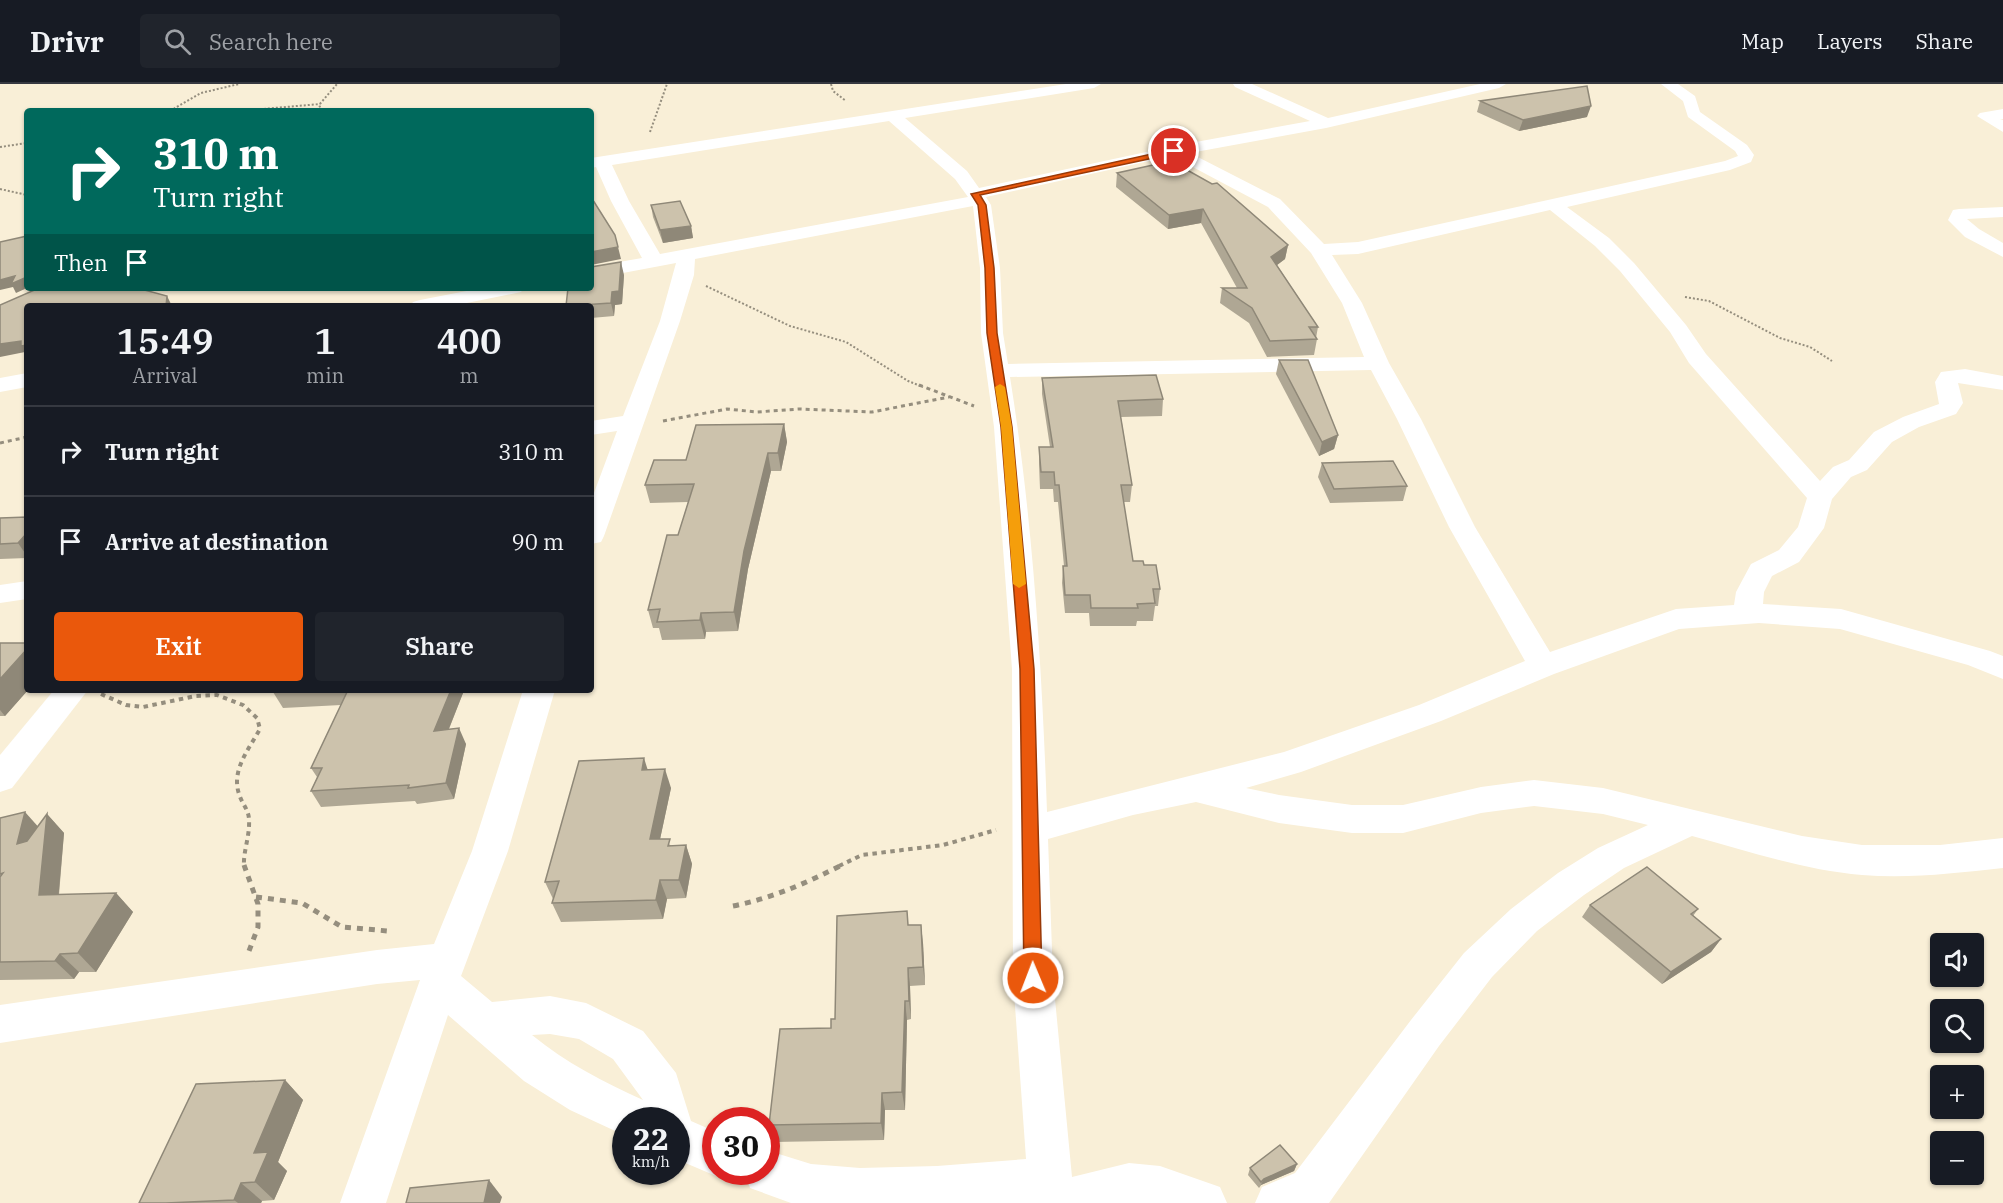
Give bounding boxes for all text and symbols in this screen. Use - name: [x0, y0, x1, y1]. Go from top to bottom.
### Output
- search box: [140, 14, 560, 68]
- text: Drivr: [30, 23, 104, 60]
- icon: search: [161, 25, 194, 58]
- text: Search here: [209, 27, 333, 56]
- text: Map: [1741, 27, 1784, 55]
- text: Layers: [1817, 27, 1883, 55]
- text: Share: [1916, 27, 1973, 55]
- pin: [1148, 125, 1199, 176]
- text: 310 m: [153, 126, 279, 181]
- icon: right: [54, 132, 132, 210]
- icon: arrive: [1157, 134, 1190, 167]
- text: Turn right: [153, 179, 284, 214]
- icon: arrive: [120, 246, 153, 279]
- text: Then: [54, 248, 108, 277]
- text: 15:49: [116, 317, 214, 364]
- text: 1: [314, 317, 336, 364]
- text: 400: [437, 317, 502, 364]
- text: Arrival: [132, 362, 198, 389]
- text: min: [306, 362, 344, 389]
- text: m: [460, 362, 479, 389]
- icon: right: [54, 435, 87, 468]
- text: Turn right: [105, 437, 219, 466]
- text: 310 m: [498, 437, 564, 466]
- icon: arrive: [54, 525, 87, 558]
- text: Arrive at destination: [105, 527, 328, 556]
- text: 90 m: [512, 527, 564, 556]
- button: Exit: [54, 612, 303, 681]
- button: Share: [315, 612, 564, 681]
- map controls: [1930, 933, 1984, 1185]
- button: sound: [1930, 933, 1984, 987]
- position arrow: [1001, 946, 1065, 1010]
- button: search: [1930, 999, 1984, 1053]
- button: +: [1930, 1065, 1984, 1119]
- speed limit sign: 30: [702, 1107, 780, 1185]
- text: 22: [633, 1119, 669, 1158]
- button: −: [1930, 1131, 1984, 1185]
- text: km/h: [632, 1152, 670, 1171]

